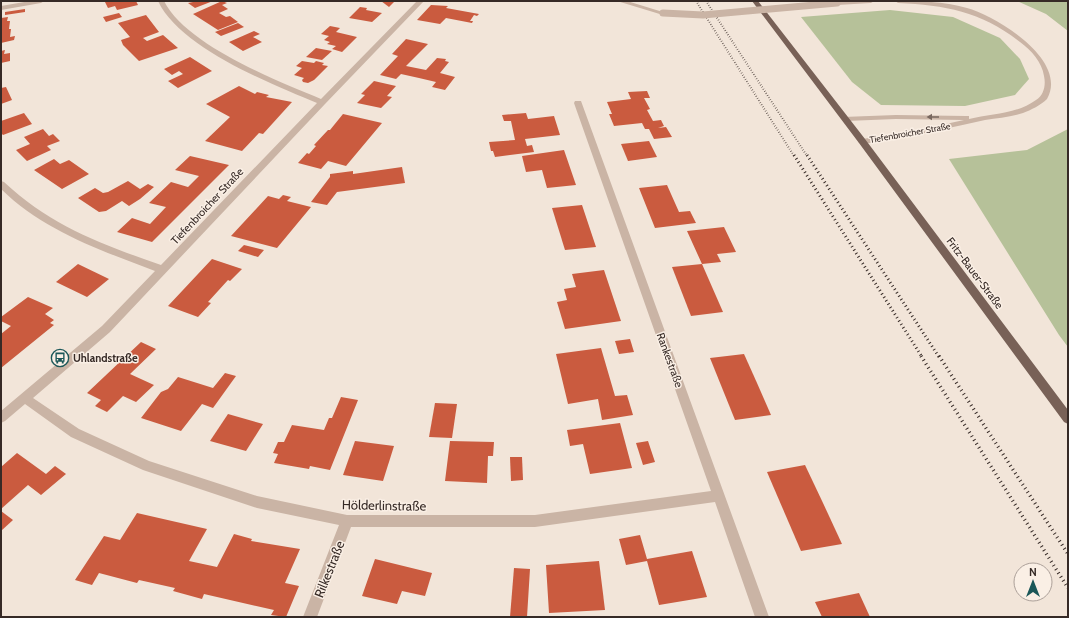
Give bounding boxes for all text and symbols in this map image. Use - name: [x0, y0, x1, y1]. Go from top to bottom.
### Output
- one-way arrow: [927, 114, 939, 121]
- street label: Tiefenbroicher Straße: [869, 120, 952, 145]
- street label: Tiefenbroicher Straße: [168, 164, 246, 247]
- street label: Fritz-Bauer-Straße: [944, 234, 1007, 312]
- street label: Rankestraße: [654, 331, 686, 390]
- bus stop icon: Uhlandstraße: [50, 348, 70, 368]
- place label: Uhlandstraße: [73, 351, 138, 365]
- street label: Hölderlinstraße: [342, 496, 427, 514]
- street label: Rilkestraße: [310, 538, 348, 600]
- north arrow: [1013, 562, 1053, 602]
- text: N: [1029, 565, 1037, 579]

